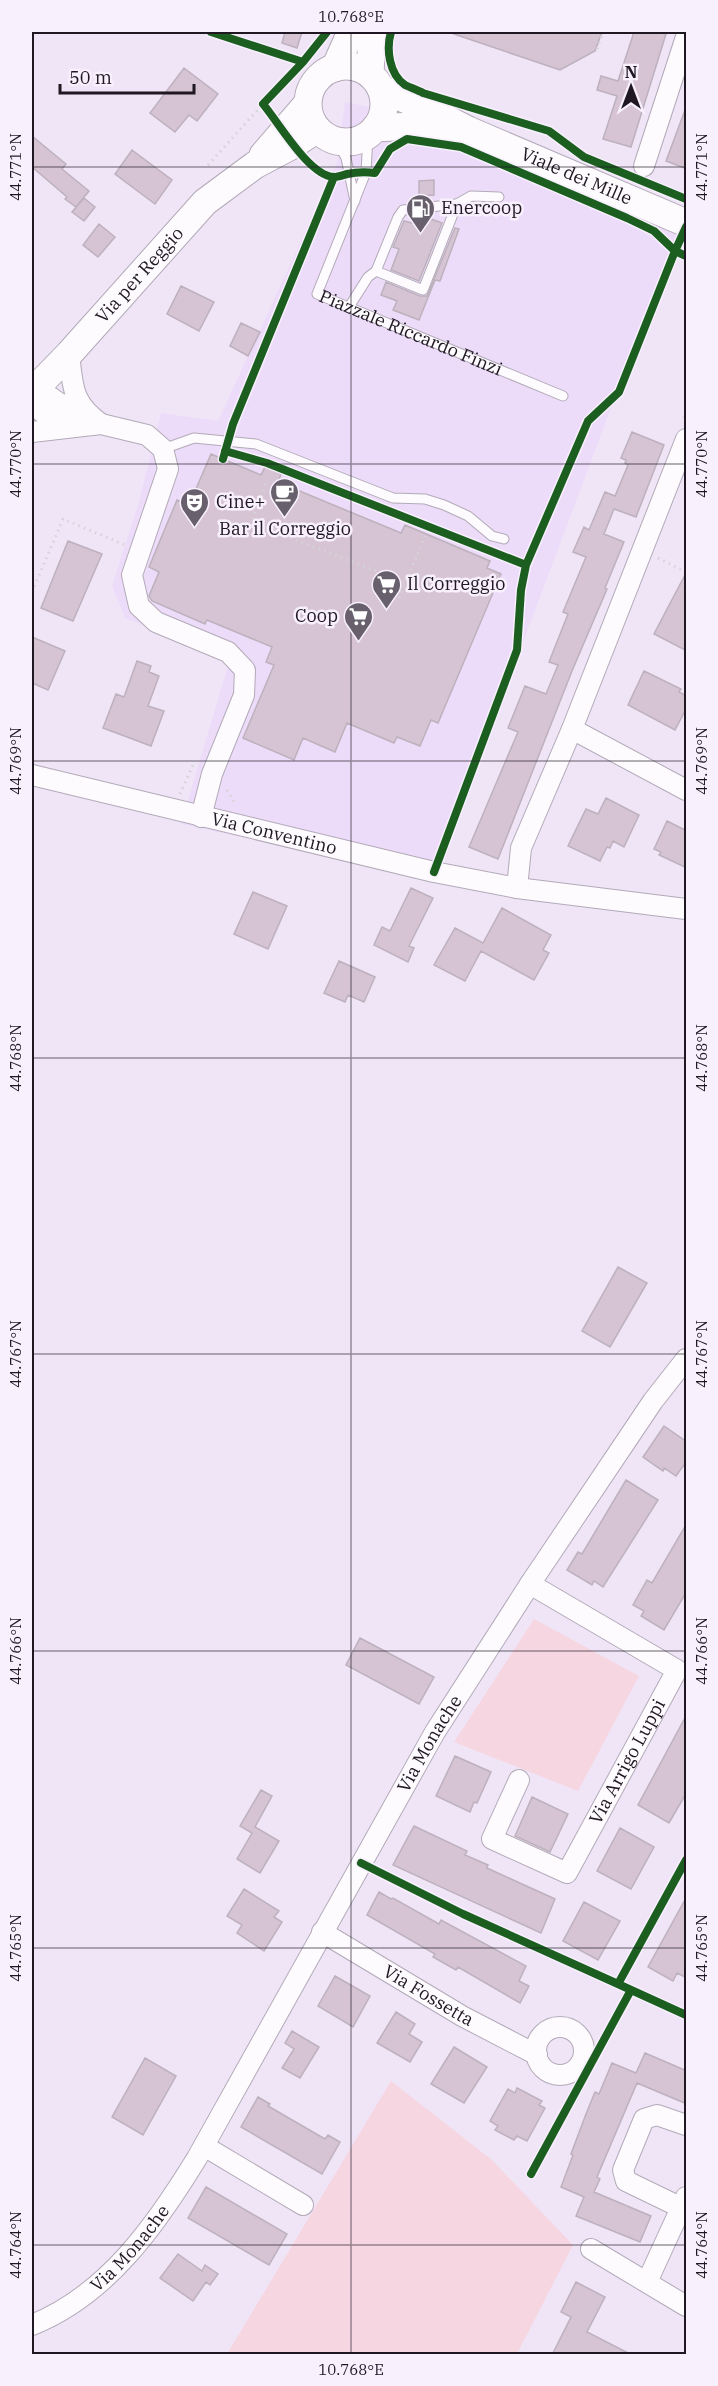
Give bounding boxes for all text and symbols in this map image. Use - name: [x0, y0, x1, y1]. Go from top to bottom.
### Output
- text: 10.768°E: [318, 7, 384, 26]
- scale bar: [60, 57, 194, 95]
- north arrow: [601, 57, 661, 117]
- text: N: [625, 62, 637, 82]
- text: 50 m: [69, 66, 112, 89]
- text: 44.771°N: [6, 133, 25, 201]
- text: 44.771°N: [692, 133, 711, 201]
- street label: Viale dei Mille: [517, 142, 636, 210]
- fuel station icon: Enercoop: [404, 192, 436, 234]
- place label: Enercoop: [441, 196, 522, 219]
- street label: Via per Reggio: [90, 222, 188, 328]
- street label: Piazzale Riccardo Finzi: [316, 284, 506, 381]
- text: 44.770°N: [6, 430, 25, 498]
- text: 44.770°N: [692, 430, 711, 498]
- cafe icon: Bar il Correggio: [269, 476, 301, 518]
- theatre icon: Cine+: [179, 486, 211, 528]
- place label: Cine+: [216, 490, 265, 513]
- place label: Bar il Correggio: [219, 517, 351, 540]
- supermarket icon: Il Correggio: [370, 568, 402, 610]
- place label: Il Correggio: [407, 572, 505, 595]
- supermarket icon: Coop: [343, 600, 375, 642]
- place label: Coop: [295, 604, 338, 627]
- text: 44.769°N: [6, 727, 25, 795]
- text: 44.769°N: [692, 727, 711, 795]
- street label: Via Conventino: [209, 807, 339, 859]
- text: 44.768°N: [6, 1024, 25, 1092]
- text: 44.768°N: [692, 1024, 711, 1092]
- text: 44.767°N: [6, 1320, 25, 1388]
- text: 44.767°N: [692, 1320, 711, 1388]
- text: 44.766°N: [6, 1617, 25, 1685]
- text: 44.766°N: [692, 1617, 711, 1685]
- street label: Via Monache: [392, 1691, 467, 1796]
- street label: Via Arrigo Luppi: [584, 1695, 670, 1828]
- text: 44.765°N: [6, 1914, 25, 1982]
- text: 44.765°N: [692, 1914, 711, 1982]
- street label: Via Fossetta: [379, 1959, 478, 2031]
- street label: Via Monache: [85, 2200, 174, 2297]
- text: 44.764°N: [6, 2211, 25, 2279]
- text: 44.764°N: [692, 2211, 711, 2279]
- text: 10.768°E: [318, 2360, 384, 2379]

